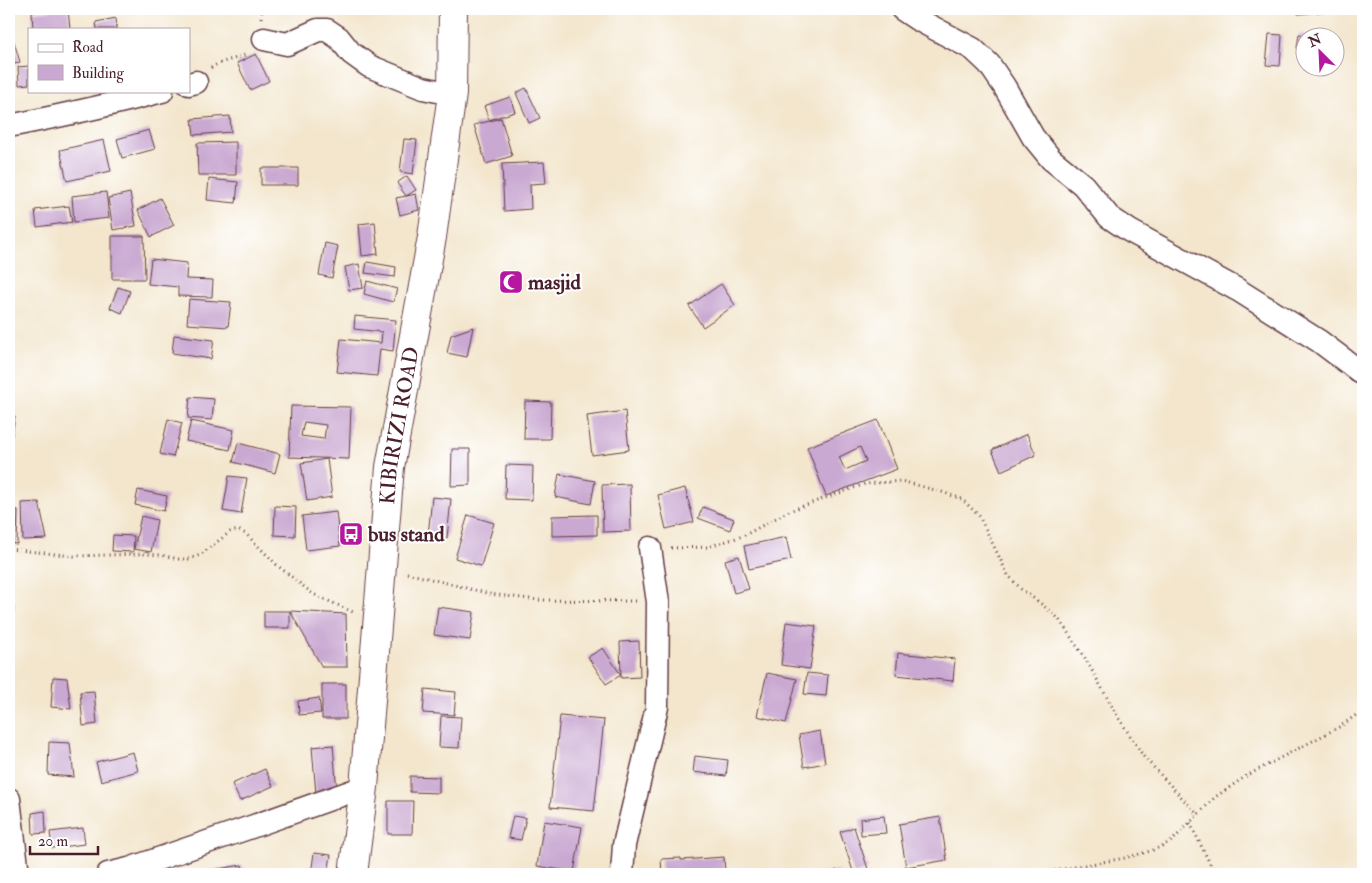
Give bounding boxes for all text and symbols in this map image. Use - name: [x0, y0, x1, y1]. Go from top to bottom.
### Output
- legend: [28, 28, 190, 92]
- north arrow: [1294, 28, 1344, 78]
- text: N: [1305, 30, 1325, 51]
- text: Road: [72, 38, 104, 57]
- text: Building: [72, 64, 124, 83]
- mosque icon: masjid: [498, 269, 524, 295]
- place label: masjid: [528, 269, 581, 296]
- street label: KIBIRIZI ROAD: [374, 345, 426, 506]
- bus stop icon: bus stand: [338, 521, 364, 547]
- place label: bus stand: [367, 521, 445, 548]
- scale bar: [30, 823, 98, 855]
- text: 20 m: [38, 832, 68, 851]

